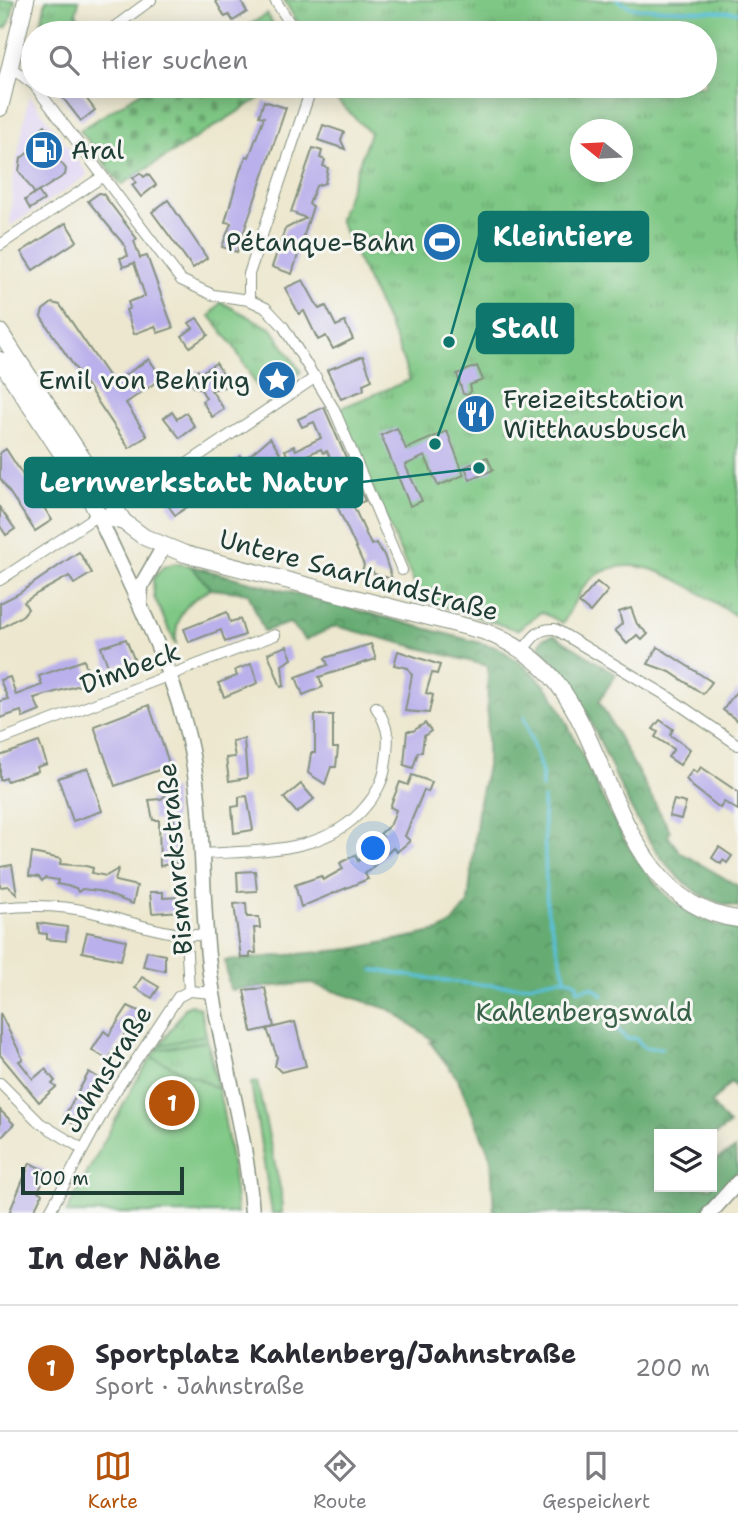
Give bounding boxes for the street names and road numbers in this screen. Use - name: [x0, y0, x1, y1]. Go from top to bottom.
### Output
- street label: Untere Saarlandstraße: [216, 520, 503, 629]
- street label: Dimbeck: [75, 633, 185, 702]
- street label: Bismarckstraße: [149, 761, 200, 957]
- street label: Jahnstraße: [53, 998, 160, 1140]

